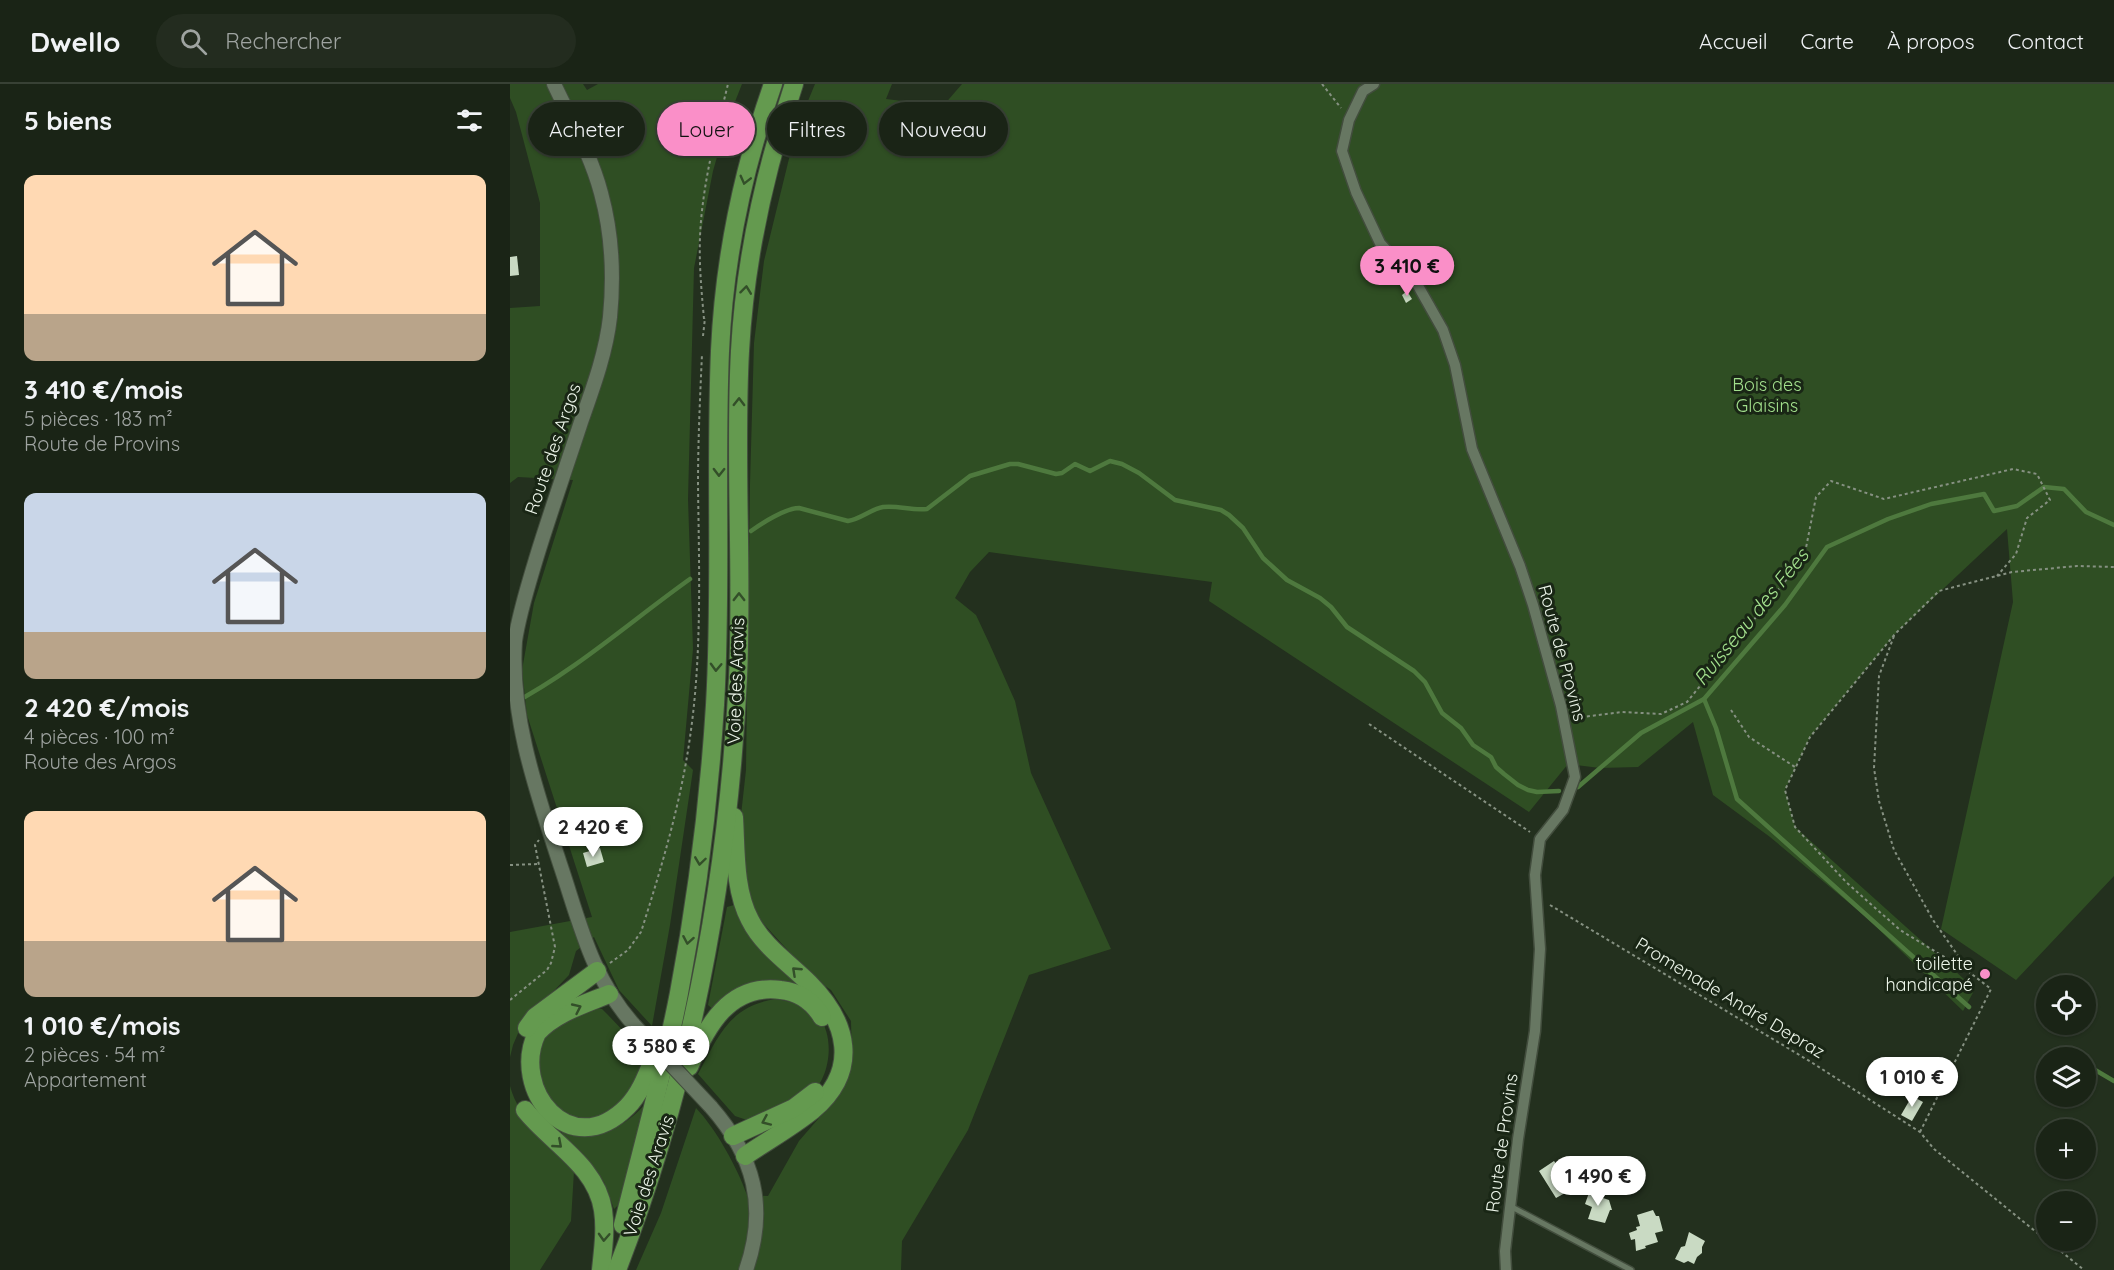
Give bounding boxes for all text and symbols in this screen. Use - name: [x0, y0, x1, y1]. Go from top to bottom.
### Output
- search box: [156, 14, 576, 68]
- text: Dwello: [30, 24, 120, 59]
- icon: search: [177, 25, 210, 58]
- text: Rechercher: [225, 27, 342, 55]
- text: Accueil: [1699, 28, 1768, 54]
- text: Carte: [1801, 28, 1854, 54]
- text: À propos: [1887, 28, 1975, 54]
- text: Contact: [2008, 28, 2084, 54]
- chip: Acheter: [528, 102, 645, 156]
- chip: Louer: [657, 102, 755, 156]
- chip: Filtres: [767, 102, 867, 156]
- chip: Nouveau: [879, 102, 1008, 156]
- text: 5 biens: [24, 104, 112, 137]
- icon: filters: [453, 104, 486, 137]
- one-way arrow: [740, 175, 753, 185]
- icon: home: [201, 214, 309, 322]
- pin: 3 410 €: [1352, 246, 1462, 297]
- text: 3 410 €: [1374, 253, 1440, 278]
- one-way arrow: [739, 285, 752, 294]
- text: 3 410 €/mois: [24, 373, 183, 406]
- park label: Bois des Glaisins: [1732, 373, 1802, 417]
- street label: Route des Argos: [519, 380, 586, 517]
- one-way arrow: [732, 397, 745, 406]
- text: 5 pièces · 183 m²: [24, 406, 173, 431]
- text: Route de Provins: [24, 431, 180, 456]
- one-way arrow: [713, 467, 725, 476]
- icon: home: [201, 532, 309, 640]
- water label: Ruisseau des Fées: [1688, 542, 1815, 690]
- street label: Route de Provins: [1533, 582, 1592, 724]
- one-way arrow: [733, 592, 745, 601]
- street label: Voie des Aravis: [722, 617, 749, 745]
- one-way arrow: [710, 663, 723, 672]
- text: 2 420 €/mois: [24, 691, 189, 724]
- text: 4 pièces · 100 m²: [24, 724, 175, 749]
- text: Route des Argos: [24, 749, 176, 774]
- pin: 2 420 €: [538, 807, 648, 858]
- text: 2 420 €: [558, 814, 628, 839]
- icon: home: [201, 850, 309, 958]
- one-way arrow: [694, 857, 706, 866]
- street label: Promenade André Depraz: [1631, 932, 1829, 1063]
- one-way arrow: [682, 935, 695, 945]
- place label: toilette handicapé: [1885, 952, 1973, 996]
- one-way arrow: [792, 967, 803, 978]
- marker: toilette handicapé: [1978, 967, 1992, 981]
- map controls: [2036, 975, 2096, 1251]
- button: locate: [2036, 975, 2096, 1035]
- one-way arrow: [570, 1003, 581, 1015]
- text: 1 010 €/mois: [24, 1009, 181, 1042]
- pin: 3 580 €: [606, 1026, 716, 1077]
- text: 3 580 €: [626, 1033, 696, 1058]
- text: 2 pièces · 54 m²: [24, 1042, 166, 1067]
- button: layers: [2036, 1047, 2096, 1107]
- pin: 1 010 €: [1857, 1057, 1967, 1108]
- text: 1 010 €: [1880, 1064, 1944, 1089]
- text: Appartement: [24, 1067, 147, 1092]
- street label: Route de Provins: [1480, 1072, 1523, 1214]
- street label: Voie des Aravis: [618, 1112, 679, 1240]
- one-way arrow: [762, 1113, 773, 1125]
- button: +: [2036, 1119, 2096, 1179]
- one-way arrow: [551, 1137, 562, 1148]
- pin: 1 490 €: [1543, 1156, 1653, 1207]
- text: 1 490 €: [1565, 1163, 1631, 1188]
- button: −: [2036, 1191, 2096, 1251]
- one-way arrow: [597, 1232, 610, 1241]

